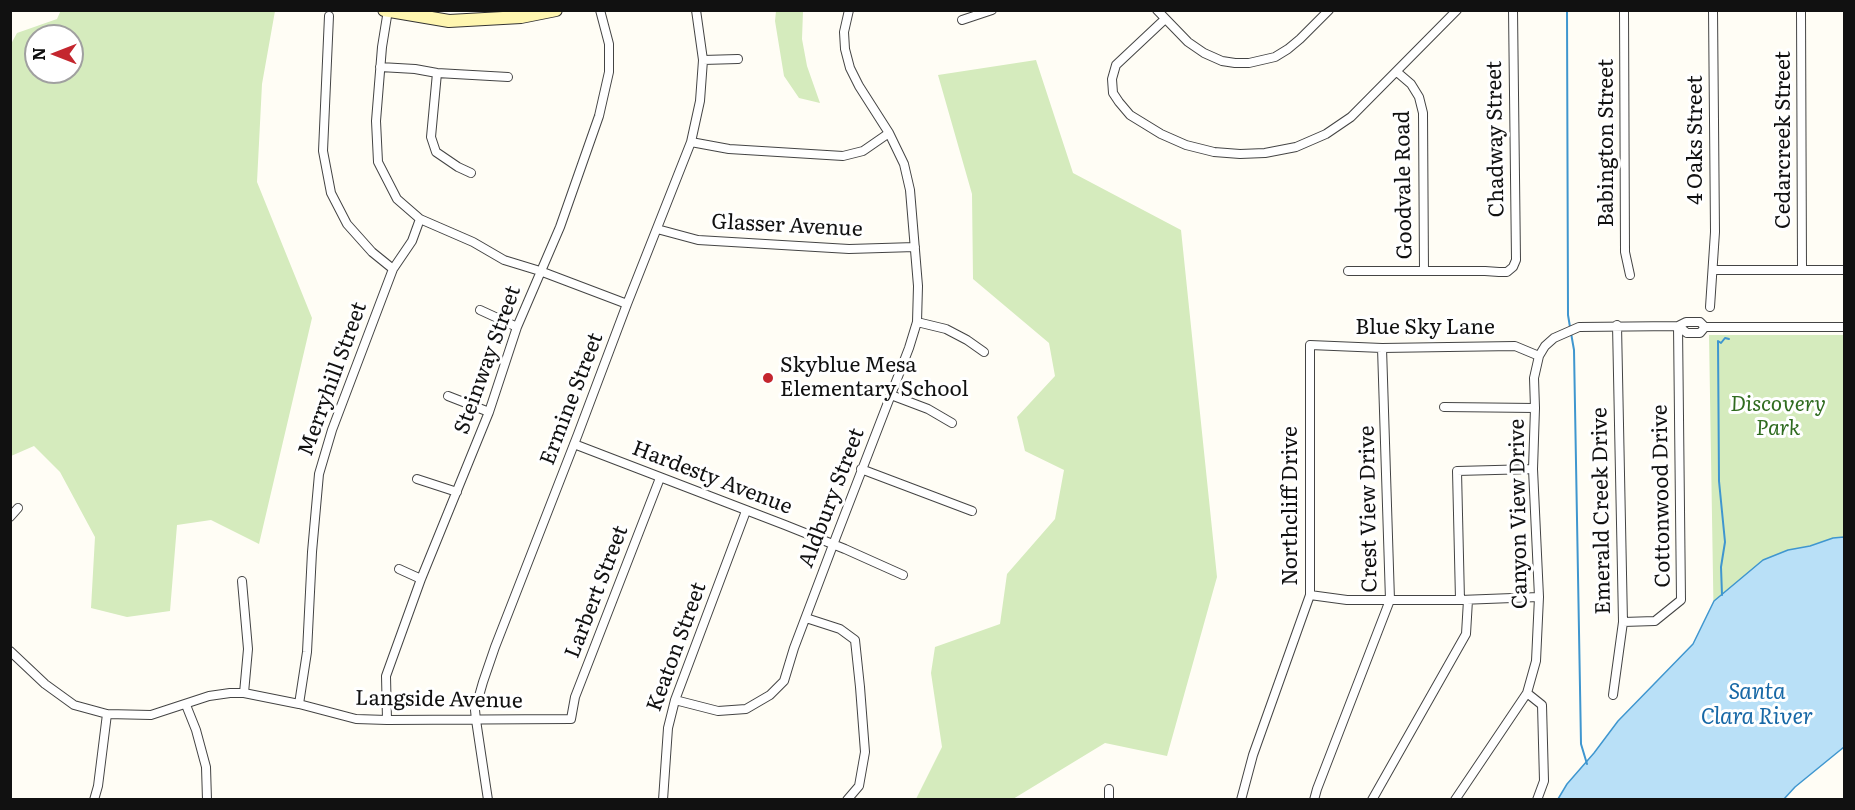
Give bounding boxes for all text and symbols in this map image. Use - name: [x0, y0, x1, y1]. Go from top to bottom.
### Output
- north arrow: [24, 24, 84, 84]
- text: N: [26, 47, 50, 61]
- street label: Cedarcreek Street: [1771, 51, 1797, 229]
- street label: Babington Street: [1594, 59, 1620, 227]
- street label: Chadway Street: [1482, 61, 1510, 217]
- street label: 4 Oaks Street: [1683, 75, 1709, 205]
- street label: Goodvale Road: [1390, 110, 1418, 260]
- street label: Glasser Avenue: [711, 209, 863, 243]
- street label: Steinway Street: [449, 282, 527, 438]
- street label: Merryhill Street: [293, 299, 373, 459]
- street label: Blue Sky Lane: [1355, 315, 1495, 341]
- street label: Ermine Street: [535, 329, 609, 469]
- place label: Skyblue Mesa Elementary School: [780, 353, 969, 403]
- marker: Skyblue Mesa Elementary School: [761, 371, 775, 385]
- park label: Discovery Park: [1730, 392, 1826, 442]
- street label: Cottonwood Drive: [1648, 404, 1676, 588]
- street label: Emerald Creek Drive: [1588, 407, 1616, 615]
- street label: Canyon View Drive: [1505, 419, 1533, 609]
- street label: Aldbury Street: [794, 425, 870, 571]
- street label: Crest View Drive: [1355, 425, 1383, 593]
- street label: Northcliff Drive: [1278, 426, 1304, 586]
- street label: Hardesty Avenue: [628, 436, 796, 520]
- street label: Larbert Street: [560, 522, 634, 662]
- street label: Keaton Street: [642, 579, 712, 715]
- water label: Santa Clara River: [1701, 680, 1813, 732]
- street label: Langside Avenue: [355, 686, 523, 714]

